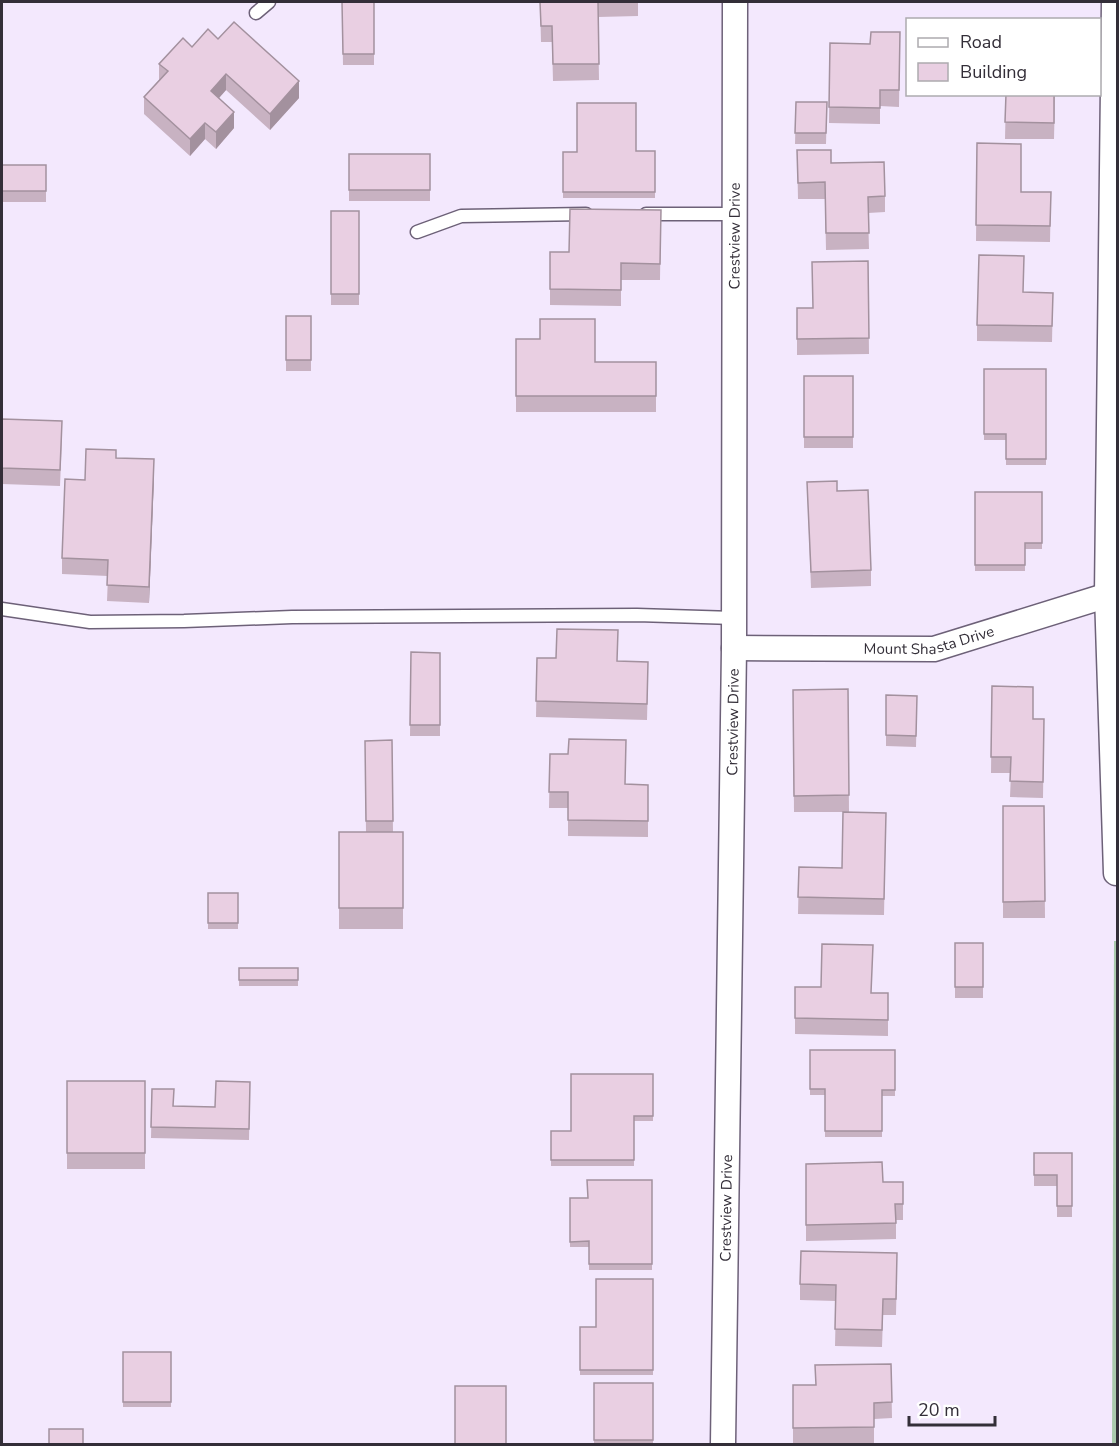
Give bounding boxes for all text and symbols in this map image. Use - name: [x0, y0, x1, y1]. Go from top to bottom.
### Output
- legend: [906, 18, 1101, 96]
- text: Road: [960, 30, 1002, 54]
- text: Building: [960, 60, 1027, 84]
- street label: Crestview Drive: [725, 183, 745, 290]
- street label: Mount Shasta Drive: [864, 621, 997, 659]
- street label: Crestview Drive: [722, 668, 744, 776]
- street label: Crestview Drive: [716, 1154, 737, 1262]
- scale bar: [909, 1389, 994, 1427]
- text: 20 m: [918, 1398, 960, 1422]

